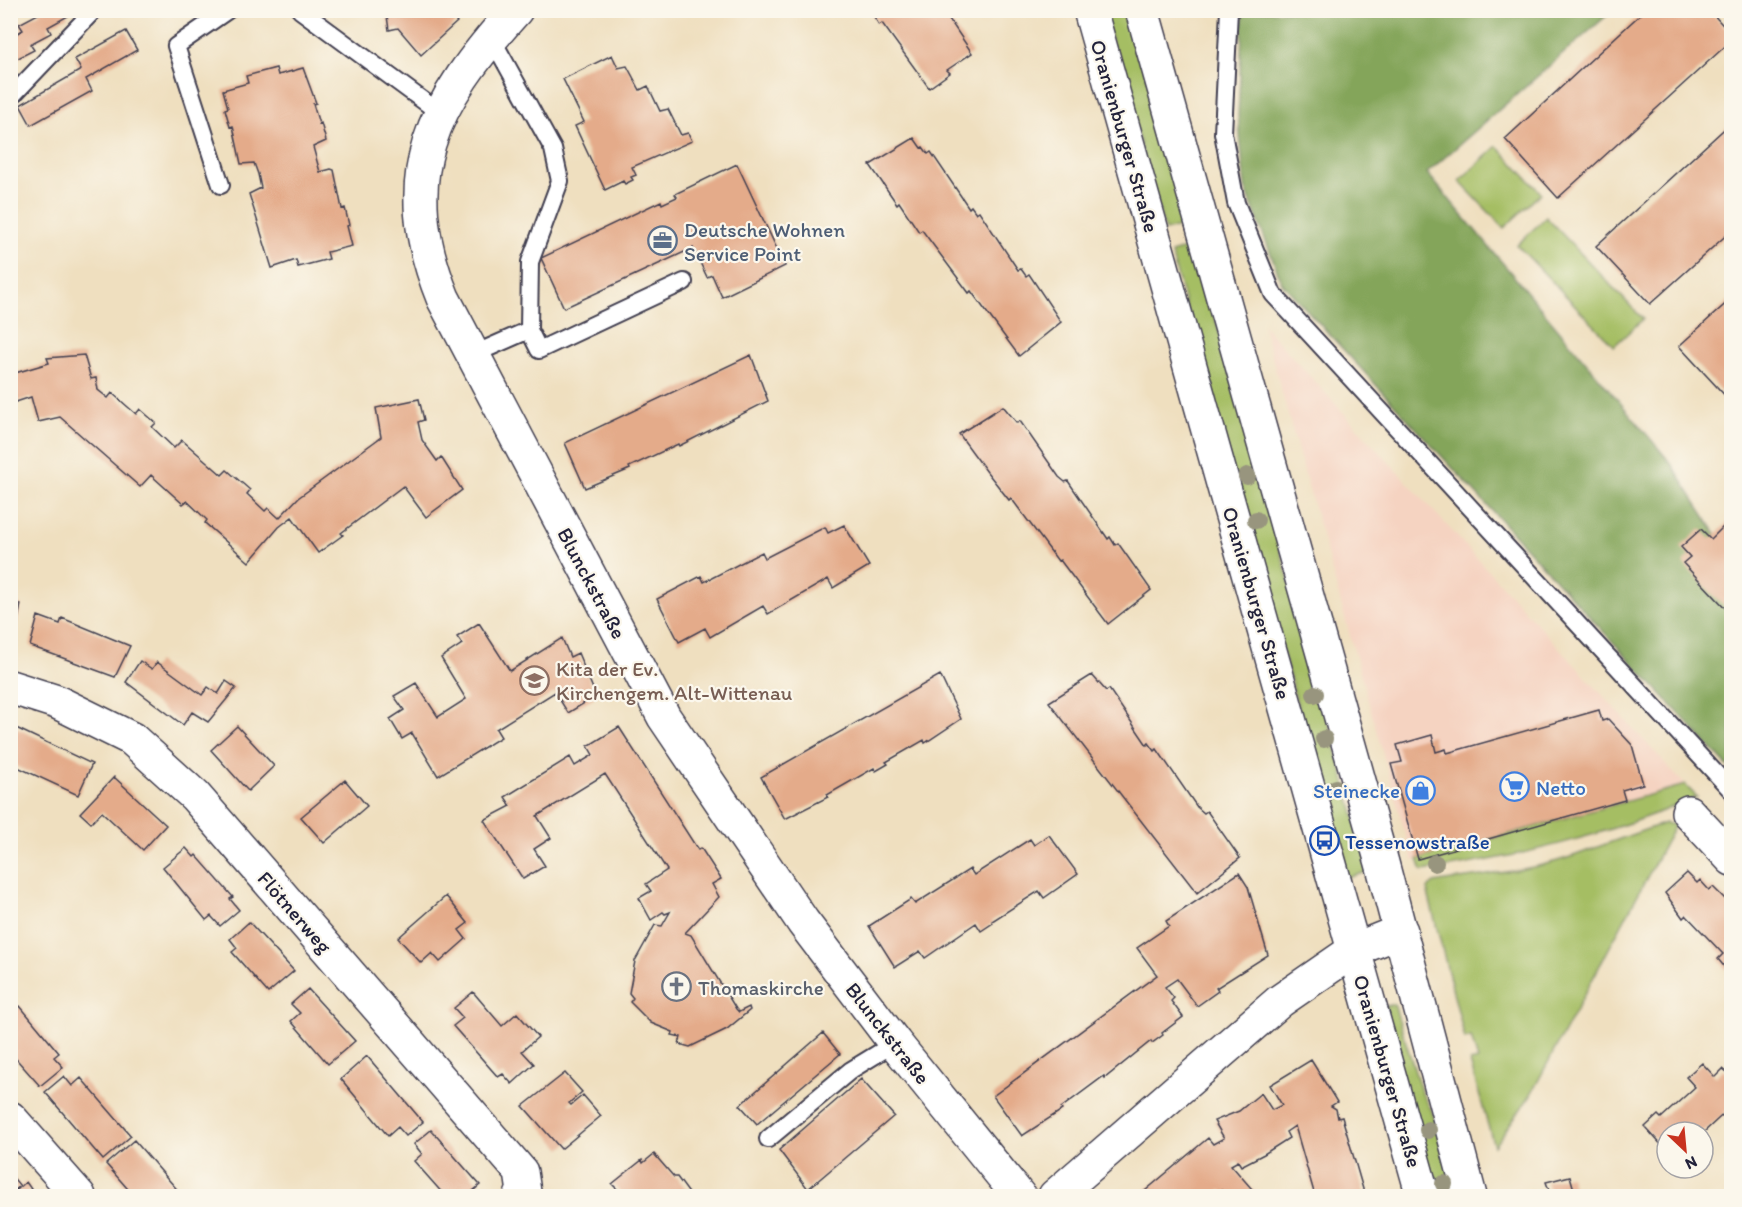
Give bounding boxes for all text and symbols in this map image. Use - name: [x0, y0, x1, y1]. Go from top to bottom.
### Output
- street label: Oranienburger Straße: [1086, 37, 1164, 235]
- place label: Deutsche Wohnen Service Point: [684, 217, 845, 266]
- office icon: Deutsche Wohnen Service Point: [647, 225, 679, 257]
- street label: Oranienburger Straße: [1218, 504, 1296, 702]
- street label: Blunckstraße: [552, 523, 632, 643]
- place label: Kita der Ev. Kirchengem. Alt-Wittenau: [556, 656, 793, 705]
- school or university icon: Kita der Ev. Kirchengem. Alt-Wittenau: [519, 664, 551, 696]
- supermarket icon: Netto: [1499, 771, 1531, 803]
- shop icon: Steinecke: [1405, 774, 1437, 806]
- place label: Netto: [1536, 775, 1586, 800]
- place label: Steinecke: [1313, 778, 1400, 803]
- bus stop icon: Tessenowstraße: [1308, 825, 1340, 857]
- place label: Tessenowstraße: [1345, 829, 1490, 854]
- street label: Flötnerweg: [253, 866, 338, 958]
- church icon: Thomaskirche: [661, 971, 693, 1003]
- street label: Oranienburger Straße: [1349, 972, 1427, 1170]
- place label: Thomaskirche: [698, 975, 824, 1000]
- street label: Blunckstraße: [840, 977, 936, 1089]
- north arrow: [1655, 1120, 1715, 1180]
- text: N: [1682, 1152, 1700, 1174]

